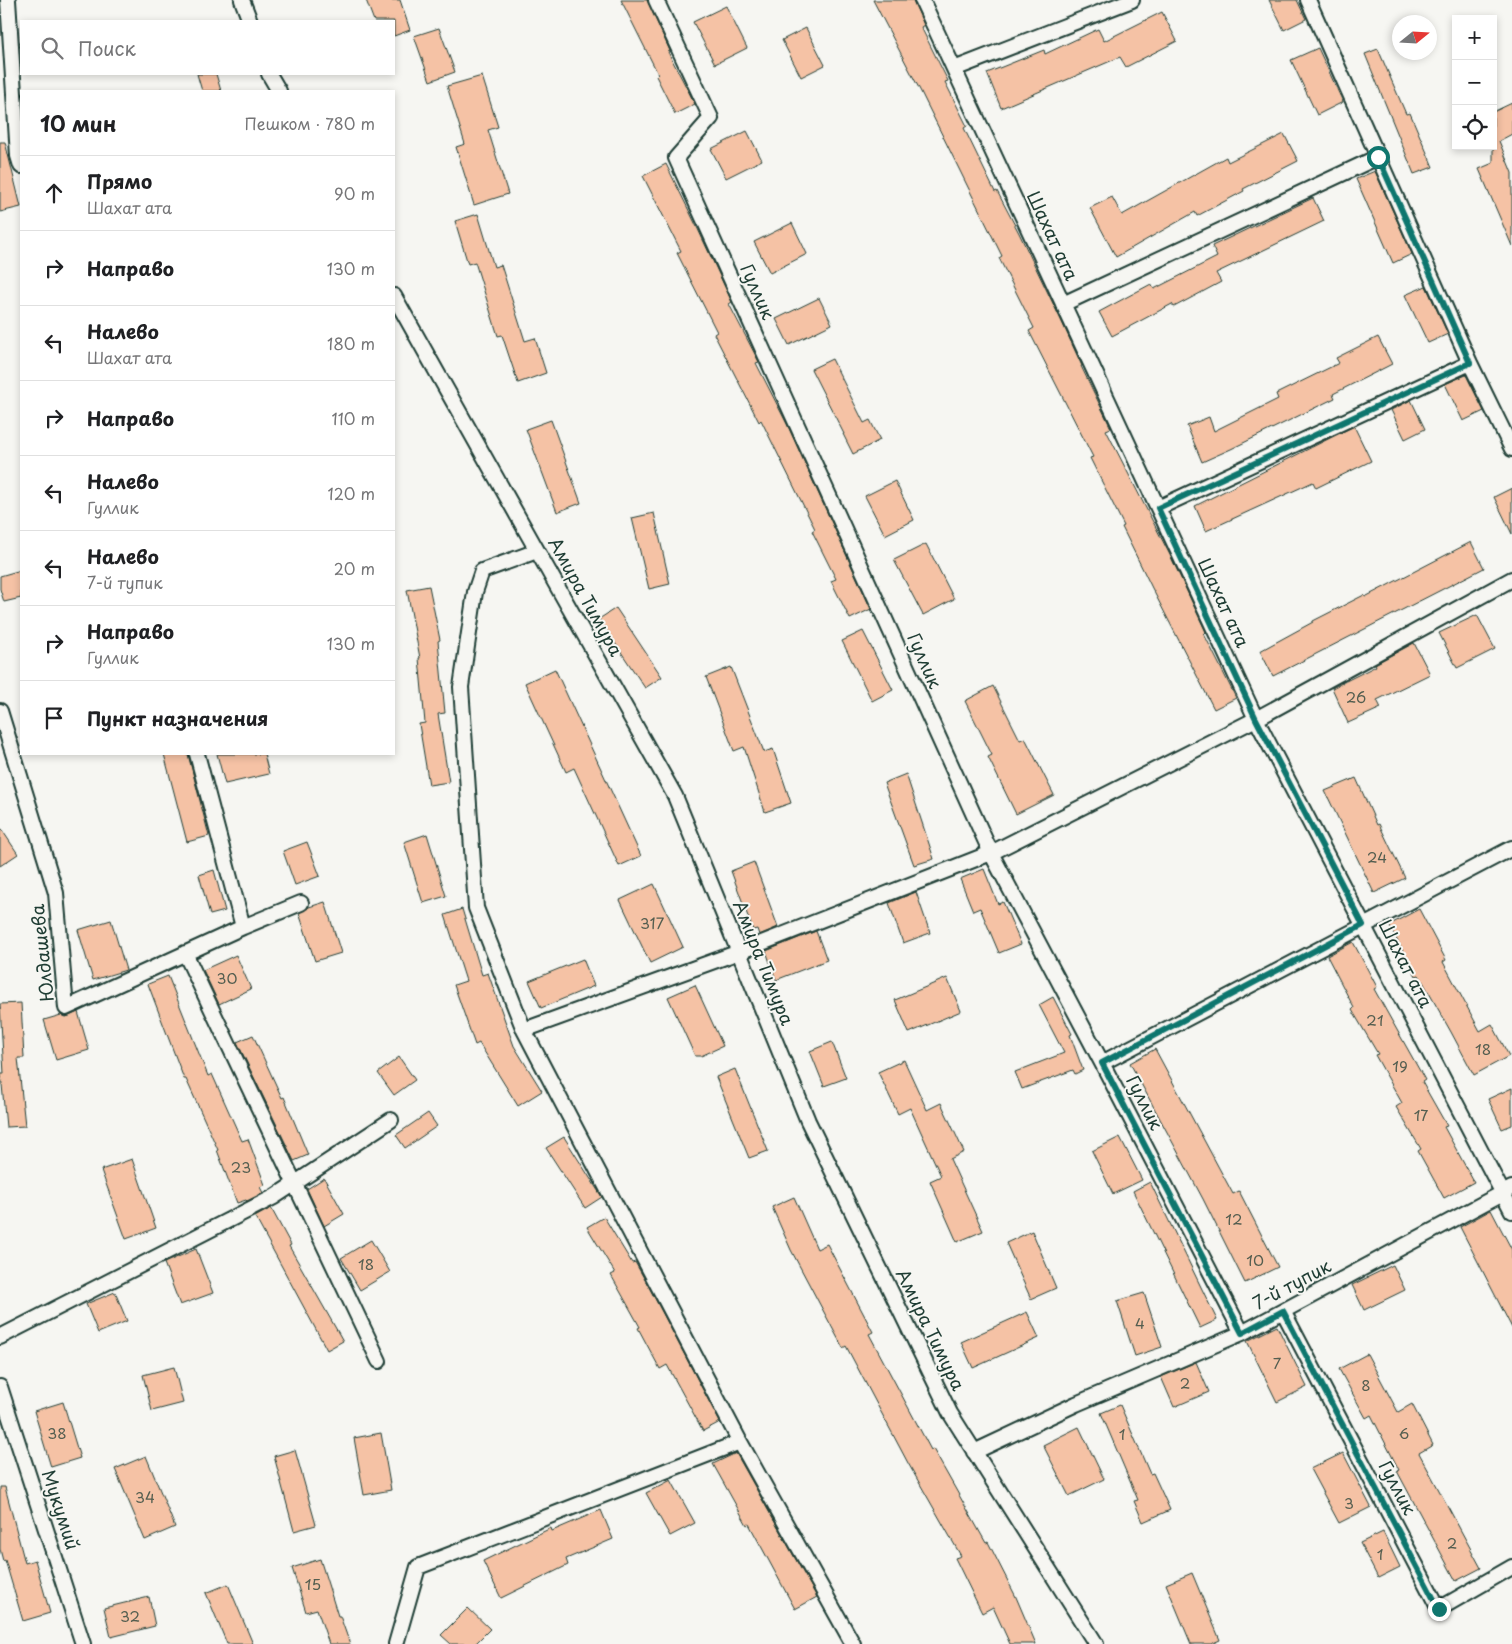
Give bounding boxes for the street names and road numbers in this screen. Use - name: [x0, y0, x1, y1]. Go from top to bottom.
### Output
- street label: Шахат ата: [1021, 186, 1086, 285]
- street label: Гуллик: [734, 259, 783, 324]
- street label: Амира Тимура: [542, 532, 631, 661]
- street label: Шахат ата: [1192, 553, 1257, 652]
- street label: Гуллик: [901, 628, 950, 693]
- street label: Амира Тимура: [727, 896, 802, 1030]
- street label: Юлдашева: [23, 902, 60, 1003]
- street label: Шахат ата: [1373, 915, 1440, 1013]
- street label: Гуллик: [1120, 1070, 1171, 1135]
- street label: 7-й тупик: [1247, 1252, 1335, 1316]
- street label: Амира Тимура: [890, 1264, 973, 1395]
- street label: Гуллик: [1373, 1455, 1424, 1520]
- street label: Мукумий: [36, 1466, 87, 1553]

